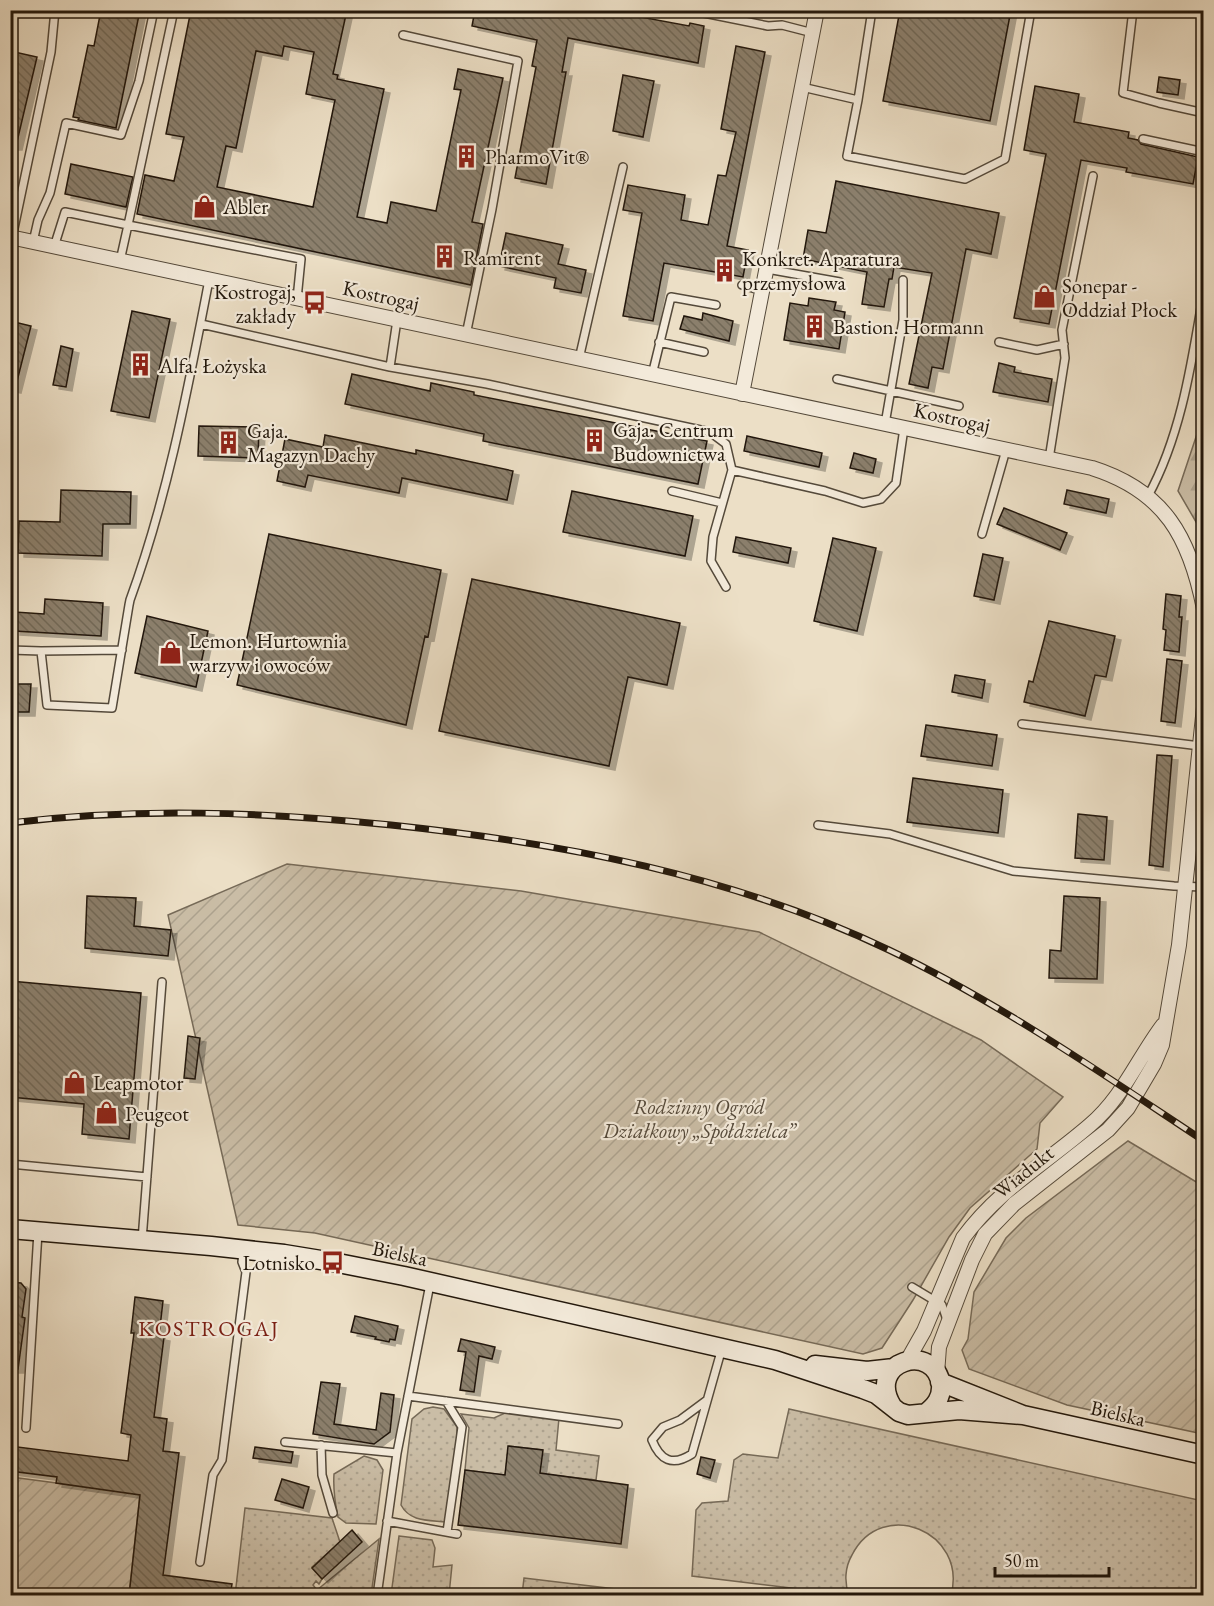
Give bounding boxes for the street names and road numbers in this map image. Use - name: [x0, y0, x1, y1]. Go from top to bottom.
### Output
- street label: Kostrogaj: [340, 274, 422, 316]
- street label: Kostrogaj: [911, 396, 993, 438]
- street label: Wiadukt: [987, 1139, 1059, 1205]
- street label: Bielska: [370, 1234, 431, 1272]
- street label: Bielska: [1088, 1394, 1149, 1433]

